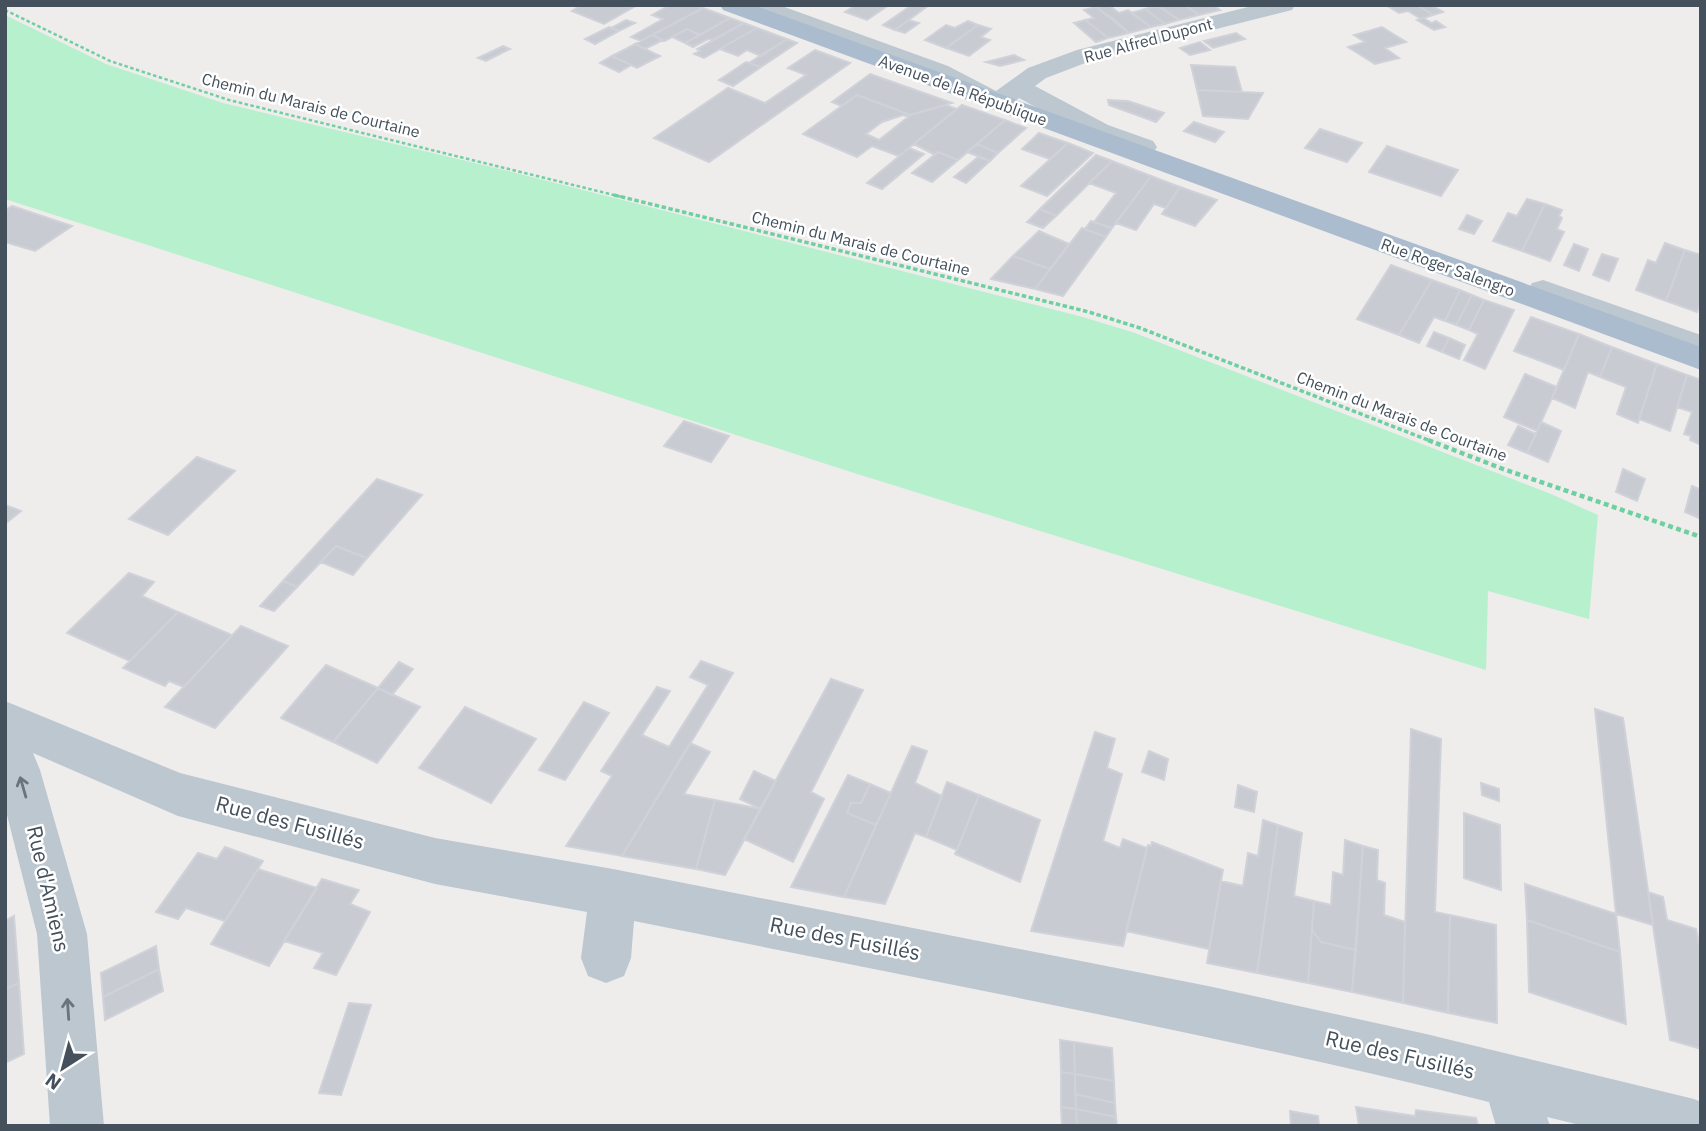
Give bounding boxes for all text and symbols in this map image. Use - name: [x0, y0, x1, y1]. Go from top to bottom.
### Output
- street label: Rue Alfred Dupont: [1082, 13, 1214, 67]
- street label: Avenue de la République: [876, 50, 1050, 130]
- street label: Chemin du Marais de Courtaine: [200, 68, 422, 142]
- street label: Chemin du Marais de Courtaine: [750, 206, 972, 280]
- street label: Rue Roger Salengro: [1378, 234, 1518, 301]
- street label: Chemin du Marais de Courtaine: [1294, 367, 1510, 466]
- one-way arrow: [15, 776, 28, 798]
- street label: Rue des Fusillés: [213, 789, 368, 855]
- street label: Rue d'Amiens: [21, 823, 77, 955]
- street label: Rue des Fusillés: [768, 910, 923, 966]
- one-way arrow: [61, 998, 74, 1021]
- street label: Rue des Fusillés: [1323, 1023, 1478, 1085]
- north arrow: [28, 1033, 98, 1103]
- text: N: [40, 1068, 66, 1096]

